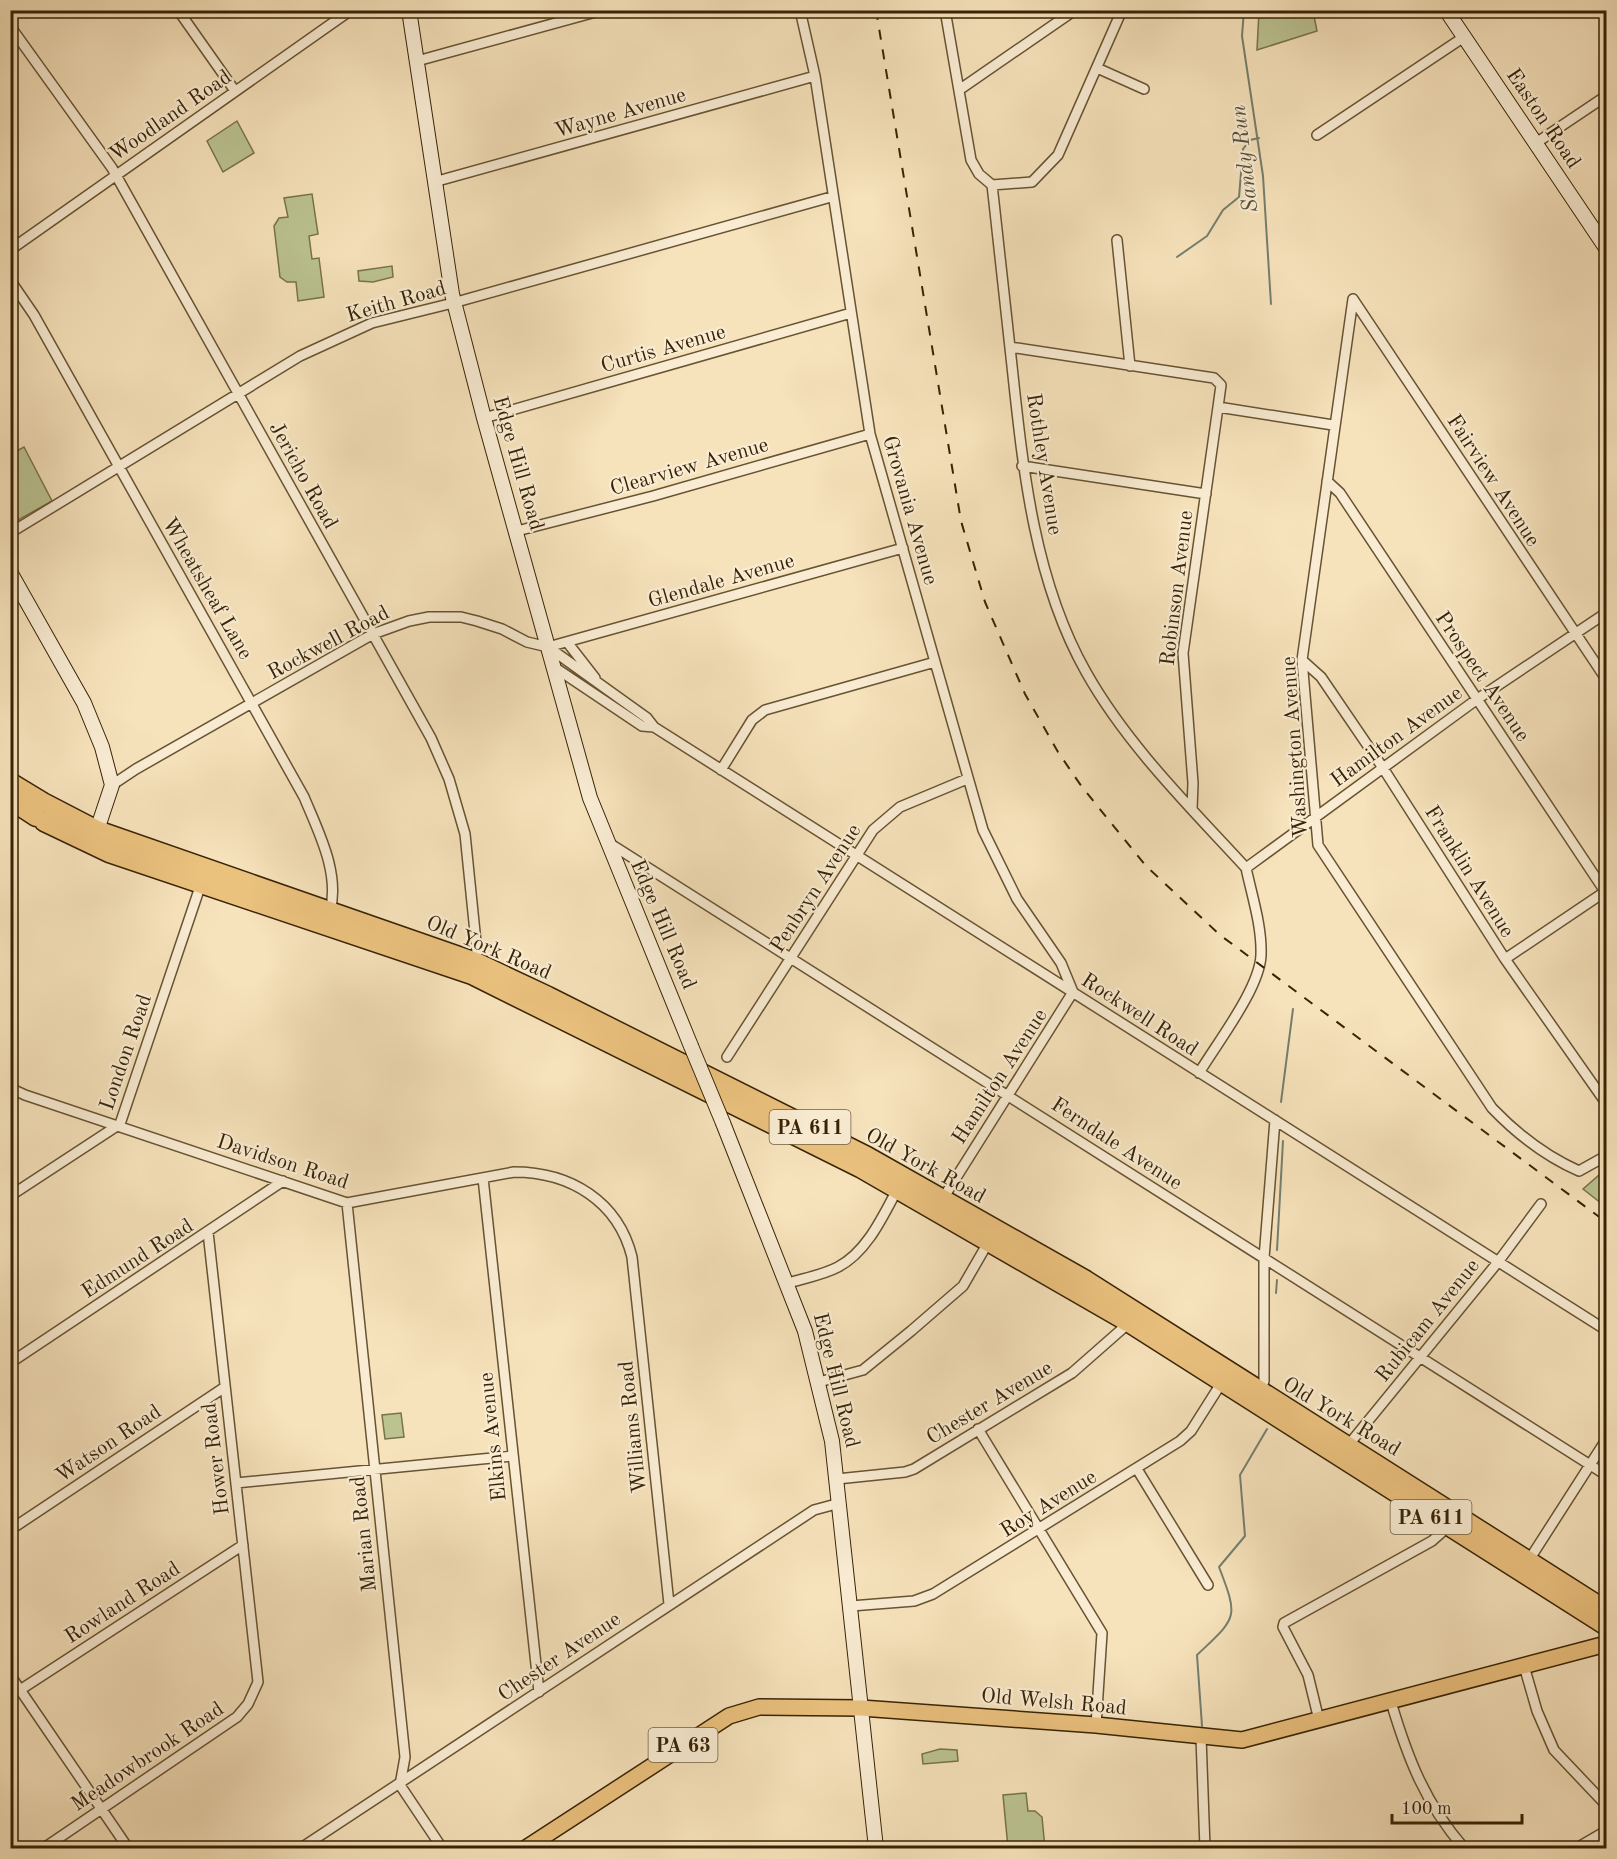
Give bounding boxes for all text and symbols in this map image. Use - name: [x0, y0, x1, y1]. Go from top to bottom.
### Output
- street label: Easton Road: [1502, 65, 1584, 173]
- street label: Woodland Road: [106, 67, 236, 166]
- street label: Wayne Avenue: [552, 85, 688, 142]
- water label: Sandy Run: [1227, 103, 1262, 214]
- street label: Keith Road: [344, 278, 449, 327]
- street label: Curtis Avenue: [599, 322, 728, 377]
- street label: Rothley Avenue: [1022, 392, 1065, 537]
- street label: Edge Hill Road: [488, 394, 547, 533]
- street label: Fairview Avenue: [1442, 411, 1543, 551]
- street label: Jericho Road: [265, 419, 341, 533]
- street label: Grovania Avenue: [878, 433, 941, 587]
- street label: Clearview Avenue: [608, 435, 771, 500]
- street label: Robinson Avenue: [1158, 509, 1197, 667]
- street label: Wheatsheaf Lane: [158, 514, 256, 663]
- street label: Glendale Avenue: [646, 551, 797, 612]
- street label: Rockwell Road: [264, 602, 393, 684]
- street label: Prospect Avenue: [1431, 608, 1533, 746]
- street label: Washington Avenue: [1279, 656, 1312, 838]
- street label: Hamilton Avenue: [1327, 683, 1466, 792]
- street label: Franklin Avenue: [1420, 802, 1518, 941]
- street label: Penbryn Avenue: [767, 821, 866, 957]
- street label: Edge Hill Road: [626, 857, 699, 992]
- street label: Old York Road: [423, 913, 554, 984]
- street label: Rockwell Road: [1077, 970, 1201, 1061]
- street label: London Road: [97, 992, 156, 1113]
- street label: Hamilton Avenue: [949, 1005, 1052, 1148]
- street label: Ferndale Avenue: [1047, 1094, 1185, 1194]
- road number: PA 611: [770, 1110, 850, 1144]
- street label: Old York Road: [862, 1125, 989, 1208]
- street label: Davidson Road: [214, 1131, 351, 1194]
- street label: Edmund Road: [78, 1215, 197, 1303]
- street label: Rubicam Avenue: [1372, 1255, 1484, 1386]
- street label: Edge Hill Road: [809, 1311, 863, 1450]
- street label: Chester Avenue: [923, 1358, 1056, 1449]
- street label: Williams Road: [616, 1360, 651, 1494]
- street label: Elkins Avenue: [476, 1371, 511, 1502]
- street label: Old York Road: [1279, 1374, 1404, 1461]
- street label: Watson Road: [52, 1401, 165, 1487]
- street label: Hower Road: [199, 1401, 234, 1516]
- street label: Roy Avenue: [997, 1466, 1101, 1542]
- street label: Marian Road: [348, 1475, 381, 1593]
- road number: PA 611: [1390, 1500, 1472, 1534]
- street label: Rowland Road: [62, 1558, 184, 1648]
- street label: Chester Avenue: [495, 1609, 625, 1706]
- street label: Old Welsh Road: [980, 1686, 1128, 1719]
- street label: Meadowbrook Road: [68, 1699, 228, 1816]
- road number: PA 63: [648, 1728, 718, 1762]
- scale bar: [1392, 1787, 1522, 1825]
- text: 100 m: [1401, 1800, 1452, 1818]

